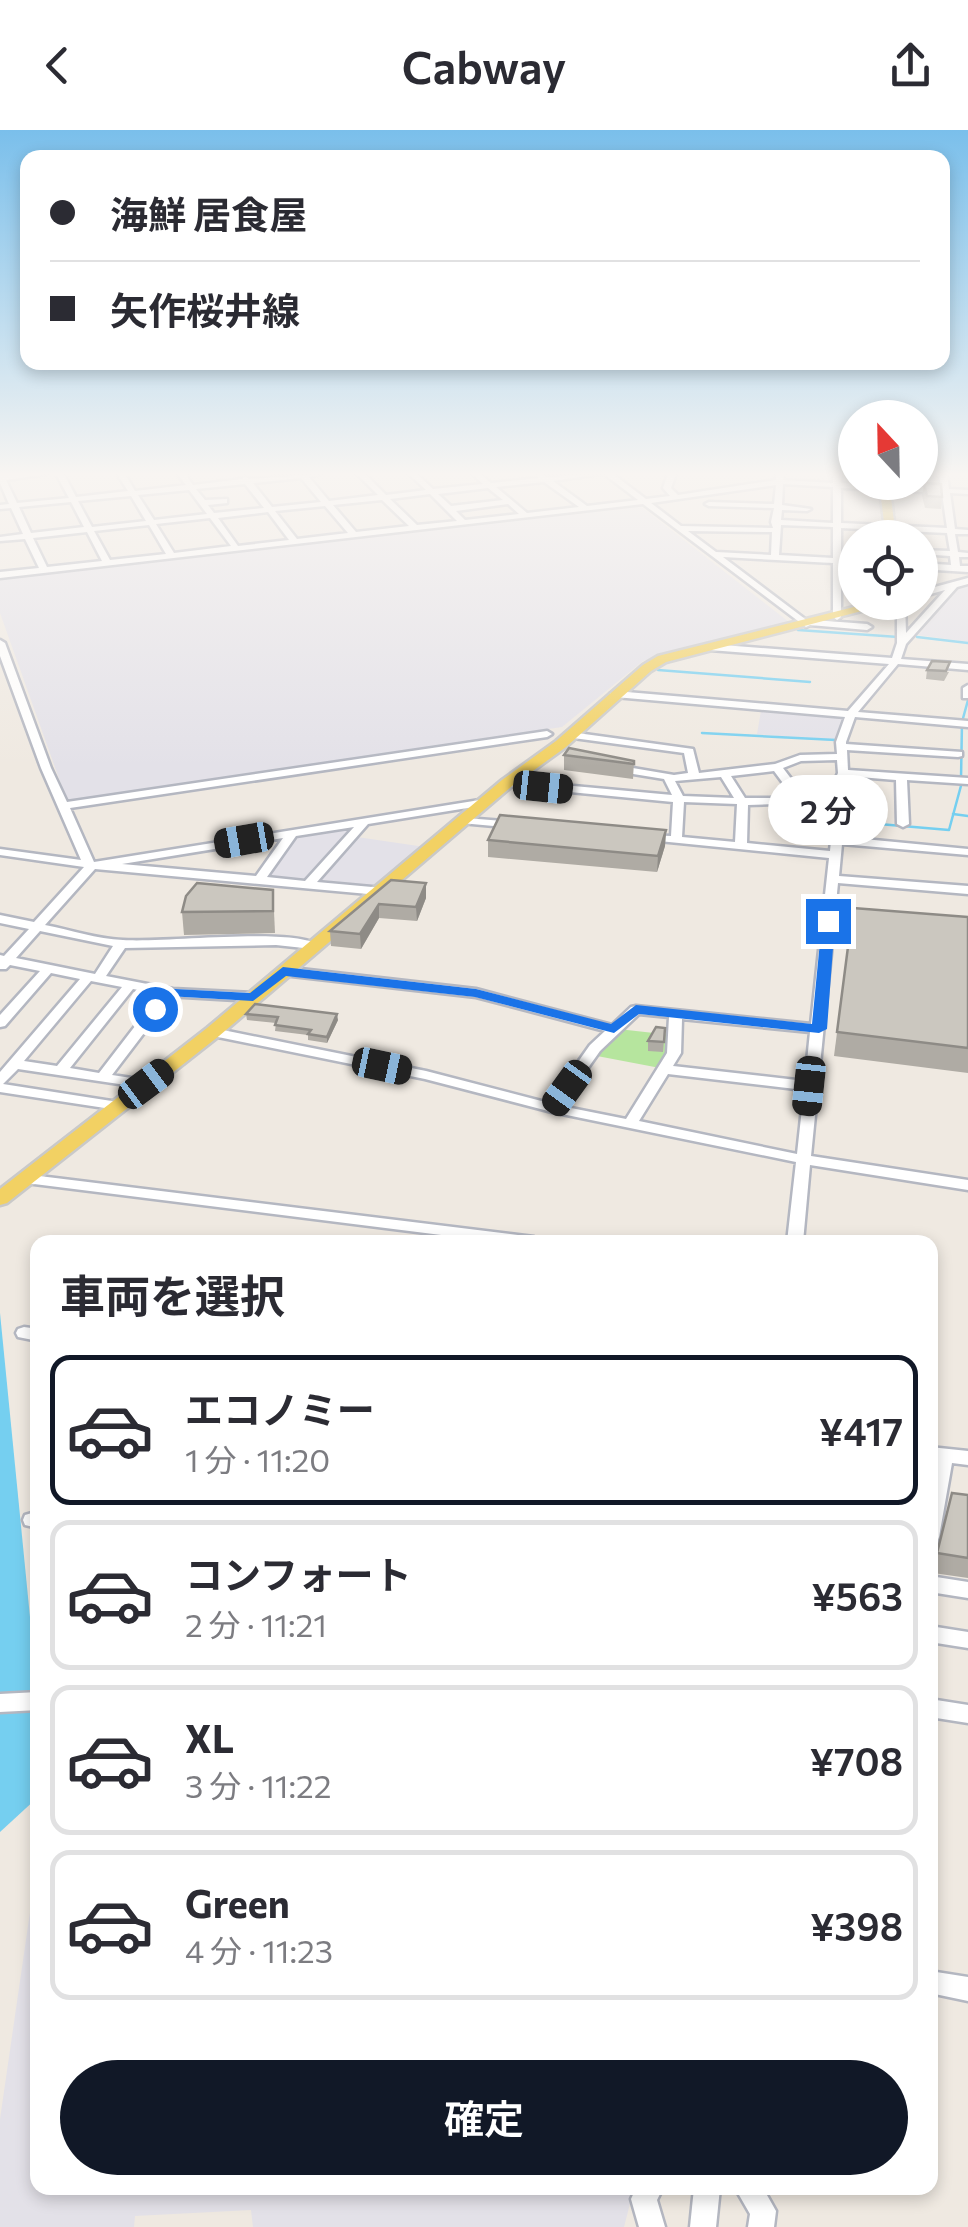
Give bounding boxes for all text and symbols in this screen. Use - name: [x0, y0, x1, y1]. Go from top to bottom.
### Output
- icon: back: [30, 38, 85, 93]
- text: Cabway: [402, 38, 566, 93]
- icon: share: [883, 38, 938, 93]
- text: 海鮮 居食屋: [110, 190, 307, 237]
- text: 矢作桜井線: [110, 286, 300, 333]
- north arrow: [838, 400, 938, 500]
- map controls: [838, 400, 938, 620]
- button: locate: [838, 520, 938, 620]
- car: [512, 769, 574, 805]
- callout: 2 分: [768, 776, 888, 846]
- text: 2 分: [800, 790, 856, 830]
- car: [212, 820, 276, 860]
- route end: [806, 899, 851, 944]
- route start: [133, 987, 178, 1032]
- car: [350, 1045, 414, 1087]
- car: [113, 1054, 179, 1114]
- car: [537, 1055, 597, 1121]
- car: [791, 1055, 827, 1117]
- text: 車両を選択: [60, 1267, 285, 1322]
- icon: car: [65, 1385, 155, 1475]
- text: エコノミー: [185, 1385, 375, 1432]
- text: ¥417: [819, 1407, 903, 1454]
- text: 1 分 · 11:20: [185, 1439, 330, 1479]
- icon: car: [65, 1550, 155, 1640]
- text: コンフォート: [185, 1550, 412, 1597]
- text: ¥563: [811, 1572, 903, 1619]
- text: 2 分 · 11:21: [185, 1604, 327, 1644]
- text: XL: [185, 1714, 234, 1761]
- icon: car: [65, 1715, 155, 1805]
- text: ¥708: [810, 1737, 903, 1784]
- text: 3 分 · 11:22: [185, 1765, 332, 1805]
- text: Green: [185, 1879, 290, 1926]
- icon: car: [65, 1880, 155, 1970]
- text: ¥398: [810, 1902, 903, 1949]
- text: 4 分 · 11:23: [185, 1930, 333, 1970]
- button: 確定: [60, 2060, 908, 2175]

